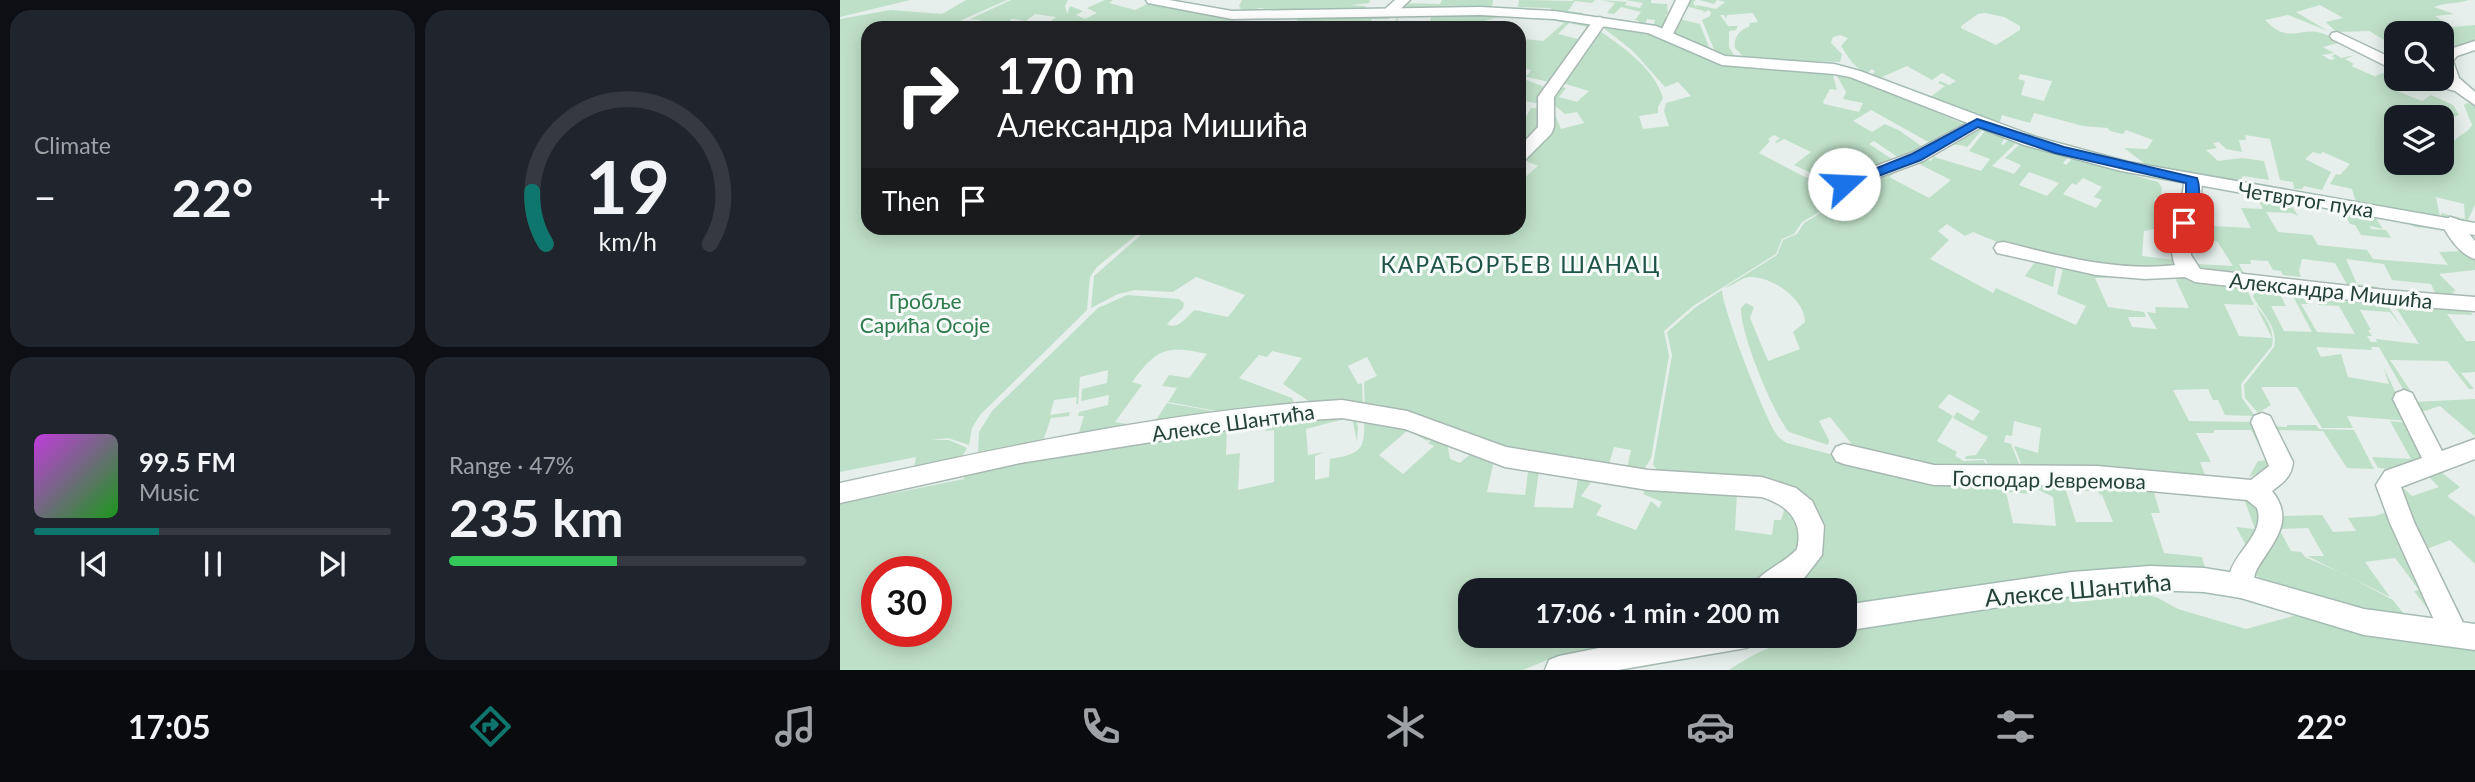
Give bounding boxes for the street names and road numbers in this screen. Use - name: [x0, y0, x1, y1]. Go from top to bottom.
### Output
- street label: Четвртог пука: [2236, 176, 2376, 222]
- street label: Александра Мишића: [2228, 267, 2434, 313]
- street label: Алексе Шантића: [1150, 398, 1316, 446]
- street label: Господар Јевремова: [1952, 465, 2146, 493]
- street label: Алексе Шантића: [1983, 566, 2173, 612]

